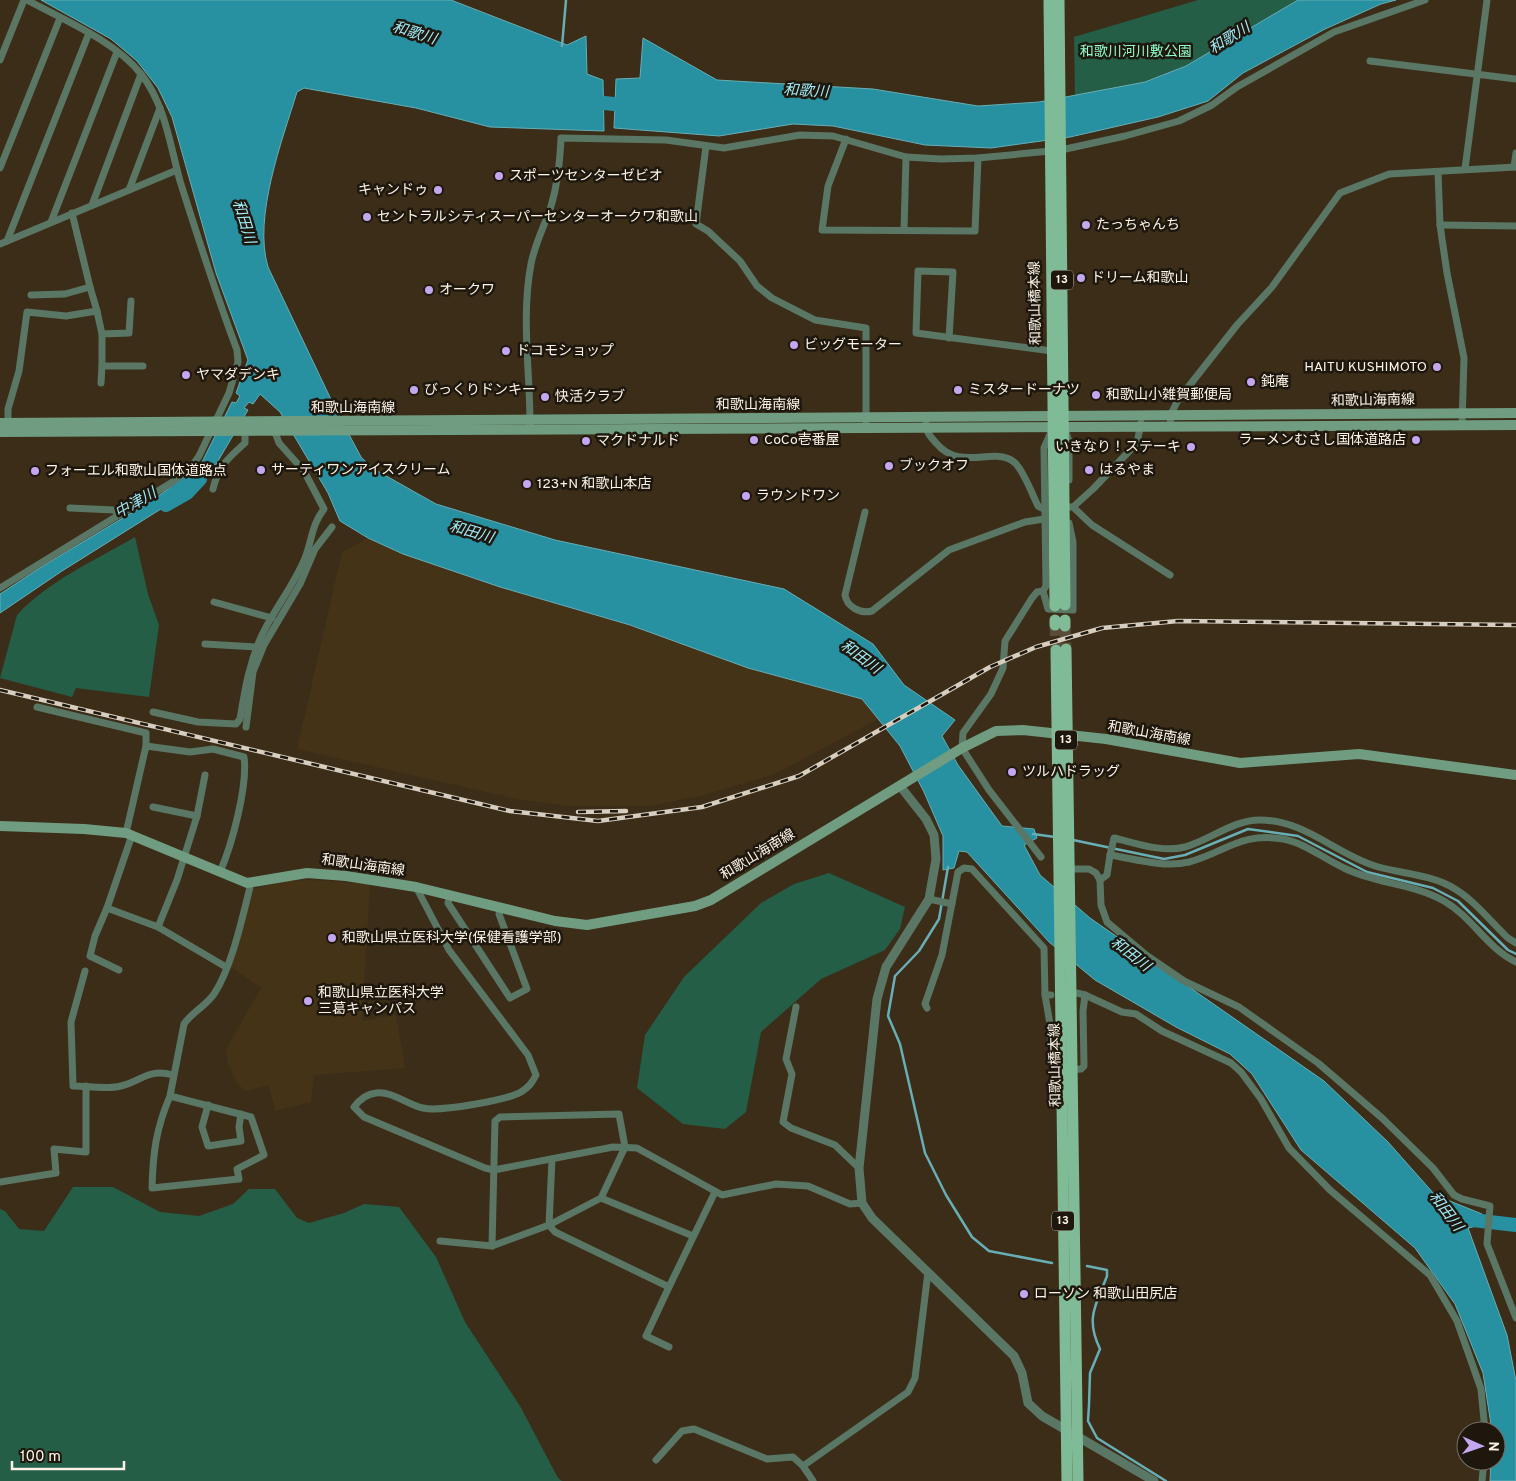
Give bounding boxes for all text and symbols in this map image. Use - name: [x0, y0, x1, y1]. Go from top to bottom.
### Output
- water label: 和歌川: [390, 18, 440, 50]
- water label: 和歌川: [1206, 18, 1256, 59]
- park label: 和歌川河川敷公園: [1080, 43, 1192, 61]
- water label: 和歌川: [783, 81, 831, 103]
- place label: スポーツセンターゼビオ: [509, 168, 663, 185]
- marker: スポーツセンターゼビオ: [493, 170, 505, 182]
- place label: キャンドゥ: [358, 182, 428, 199]
- marker: キャンドゥ: [432, 184, 444, 196]
- water label: 和田川: [227, 198, 259, 248]
- place label: セントラルシティスーパーセンターオークワ和歌山: [377, 209, 698, 226]
- marker: セントラルシティスーパーセンターオークワ和歌山: [361, 211, 373, 223]
- place label: たっちゃんち: [1096, 217, 1180, 234]
- marker: たっちゃんち: [1080, 219, 1092, 231]
- street label: 和歌山橋本線: [1027, 261, 1045, 345]
- road number: 13: [1051, 270, 1073, 290]
- place label: ドリーム和歌山: [1091, 270, 1189, 287]
- marker: ドリーム和歌山: [1075, 272, 1087, 284]
- place label: オークワ: [439, 282, 495, 299]
- marker: オークワ: [423, 284, 435, 296]
- place label: ビッグモーター: [804, 337, 902, 354]
- marker: ビッグモーター: [788, 339, 800, 351]
- place label: ドコモショップ: [516, 343, 614, 360]
- marker: ドコモショップ: [500, 345, 512, 357]
- place label: HAITU KUSHIMOTO: [1304, 359, 1427, 376]
- marker: HAITU KUSHIMOTO: [1431, 361, 1443, 373]
- place label: ヤマダデンキ: [196, 367, 280, 384]
- marker: ヤマダデンキ: [180, 369, 192, 381]
- place label: 鈍庵: [1261, 374, 1289, 391]
- marker: 鈍庵: [1245, 376, 1257, 388]
- place label: びっくりドンキー: [424, 382, 536, 399]
- place label: ミスタードーナツ: [968, 382, 1080, 399]
- marker: びっくりドンキー: [408, 384, 420, 396]
- marker: ミスタードーナツ: [952, 384, 964, 396]
- place label: 和歌山小雑賀郵便局: [1106, 386, 1232, 404]
- place label: 快活クラブ: [555, 388, 625, 406]
- marker: 和歌山小雑賀郵便局: [1090, 389, 1102, 401]
- marker: 快活クラブ: [539, 391, 551, 403]
- street label: 和歌山海南線: [1331, 392, 1415, 410]
- street label: 和歌山海南線: [716, 397, 800, 414]
- street label: 和歌山海南線: [311, 400, 395, 417]
- place label: CoCo壱番屋: [764, 432, 840, 449]
- place label: ラーメンむさし国体道路店: [1239, 432, 1406, 449]
- place label: マクドナルド: [596, 433, 680, 450]
- marker: CoCo壱番屋: [748, 434, 760, 446]
- marker: ラーメンむさし国体道路店: [1410, 434, 1422, 446]
- marker: マクドナルド: [580, 435, 592, 447]
- place label: いきなり！ステーキ: [1055, 439, 1181, 456]
- marker: いきなり！ステーキ: [1185, 441, 1197, 453]
- place label: ブックオフ: [899, 457, 969, 475]
- marker: ブックオフ: [883, 460, 895, 472]
- place label: サーティワンアイスクリーム: [271, 462, 451, 479]
- place label: はるやま: [1099, 462, 1155, 479]
- place label: フォーエル和歌山国体道路点: [45, 463, 227, 480]
- marker: サーティワンアイスクリーム: [255, 464, 267, 476]
- marker: はるやま: [1083, 464, 1095, 476]
- marker: フォーエル和歌山国体道路点: [29, 465, 41, 477]
- place label: 123+N 和歌山本店: [537, 476, 651, 493]
- marker: 123+N 和歌山本店: [521, 478, 533, 490]
- water label: 中津川: [112, 484, 162, 523]
- place label: ラウンドワン: [756, 488, 840, 505]
- marker: ラウンドワン: [740, 490, 752, 502]
- water label: 和田川: [447, 518, 497, 549]
- water label: 和田川: [836, 637, 885, 680]
- street label: 和歌山海南線: [1106, 718, 1192, 750]
- road number: 13: [1055, 730, 1077, 750]
- place label: ツルハドラッグ: [1022, 764, 1120, 781]
- marker: ツルハドラッグ: [1006, 766, 1018, 778]
- street label: 和歌山海南線: [718, 826, 798, 884]
- street label: 和歌山海南線: [320, 852, 406, 880]
- place label: 和歌山県立医科大学(保健看護学部): [342, 929, 562, 947]
- marker: 和歌山県立医科大学(保健看護学部): [326, 932, 338, 944]
- water label: 和田川: [1106, 934, 1155, 978]
- place label: 和歌山県立医科大学 三葛キャンパス: [318, 985, 444, 1018]
- marker: 和歌山県立医科大学 三葛キャンパス: [302, 995, 314, 1007]
- street label: 和歌山橋本線: [1047, 1023, 1065, 1107]
- water label: 和田川: [1424, 1188, 1467, 1237]
- road number: 13: [1052, 1212, 1074, 1230]
- place label: ローソン 和歌山田尻店: [1034, 1286, 1177, 1303]
- marker: ローソン 和歌山田尻店: [1018, 1288, 1030, 1300]
- north arrow: [1456, 1421, 1506, 1471]
- scale bar: [12, 1438, 125, 1470]
- text: N: [1484, 1441, 1501, 1452]
- text: 100 m: [20, 1448, 61, 1467]

